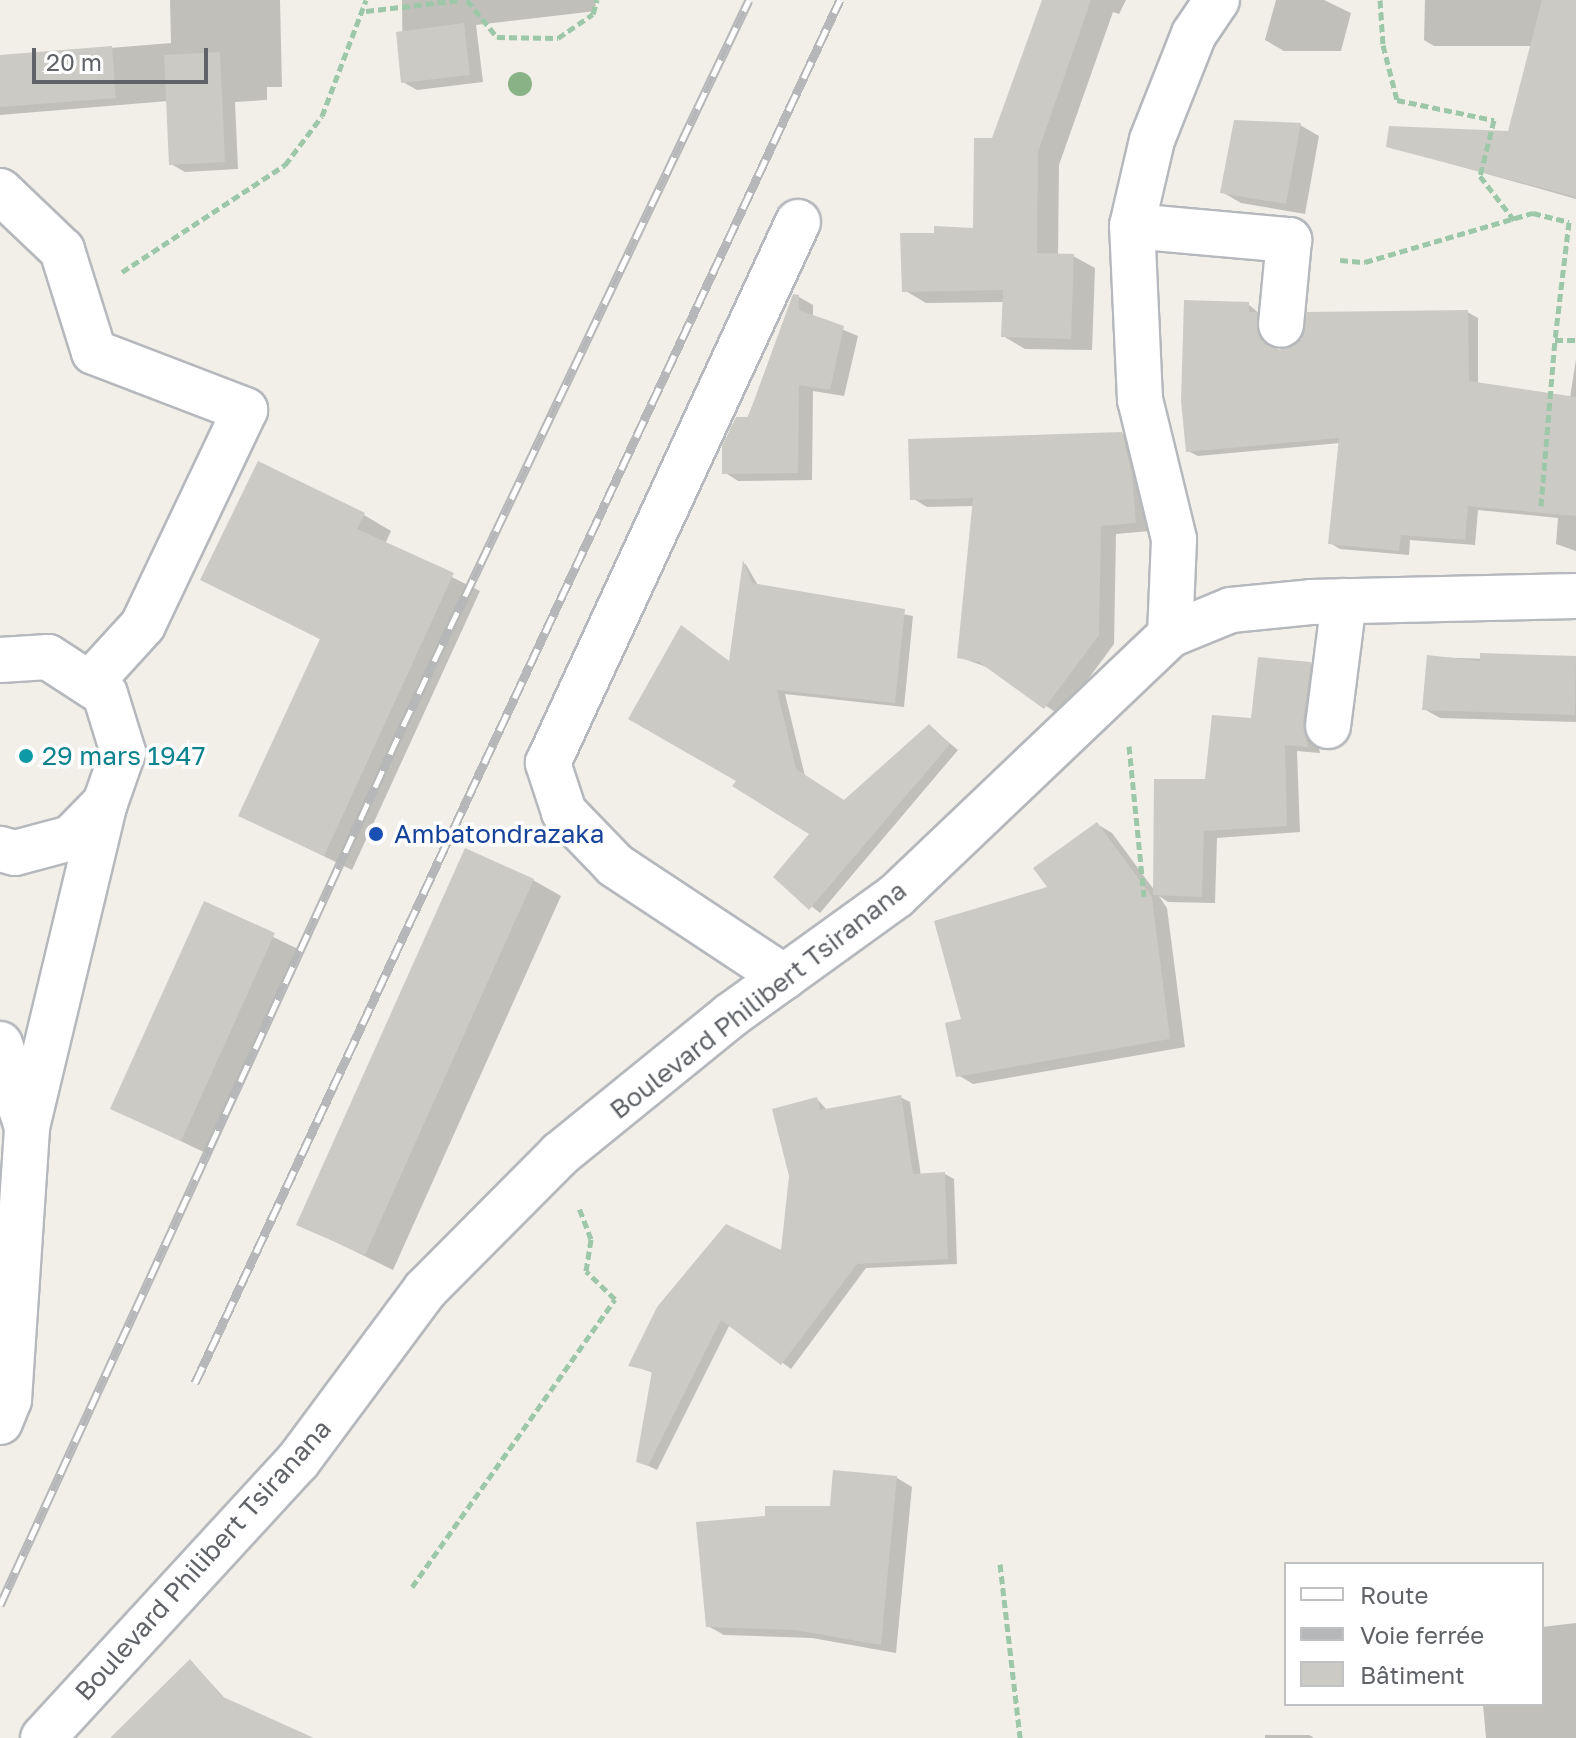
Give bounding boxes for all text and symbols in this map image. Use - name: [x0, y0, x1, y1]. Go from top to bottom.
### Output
- scale bar: [36, 32, 212, 82]
- text: 20 m: [46, 47, 102, 76]
- place label: 29 mars 1947: [42, 740, 205, 772]
- marker: 29 mars 1947: [17, 747, 35, 765]
- place label: Ambatondrazaka: [394, 818, 604, 850]
- marker: Ambatondrazaka: [365, 823, 387, 845]
- street label: Boulevard Philibert Tsiranana: [604, 875, 912, 1125]
- street label: Boulevard Philibert Tsiranana: [69, 1413, 337, 1707]
- legend: [1284, 1562, 1544, 1706]
- text: Route: [1360, 1580, 1429, 1609]
- text: Voie ferrée: [1360, 1620, 1484, 1649]
- text: Bâtiment: [1360, 1660, 1465, 1689]

